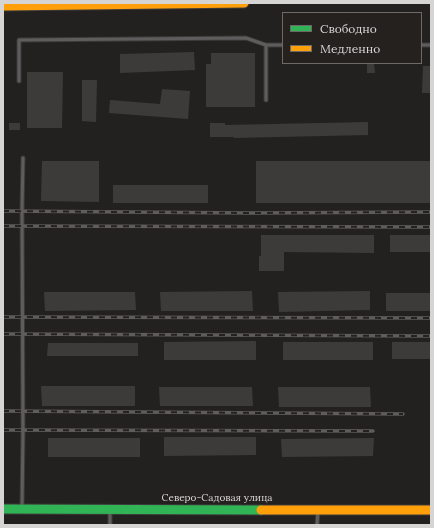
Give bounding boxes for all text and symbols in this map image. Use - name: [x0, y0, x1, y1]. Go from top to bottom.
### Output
- legend: [282, 12, 422, 64]
- text: Свободно: [320, 21, 377, 36]
- text: Медленно: [320, 41, 380, 56]
- street label: Северо-Садовая улица: [162, 492, 272, 504]

